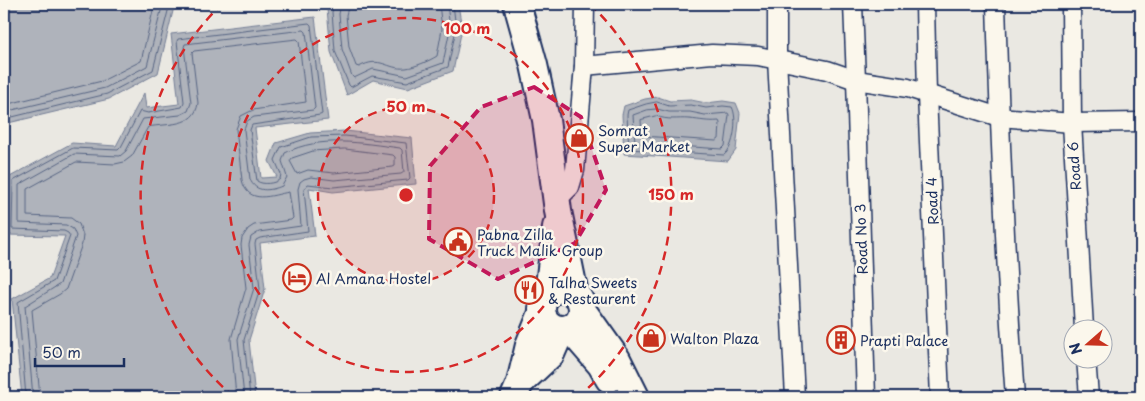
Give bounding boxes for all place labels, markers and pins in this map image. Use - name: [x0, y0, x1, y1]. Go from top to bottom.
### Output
- place label: Somrat Super Market: [598, 120, 690, 157]
- shop icon: Somrat Super Market: [564, 123, 594, 153]
- centre of rings: [397, 186, 415, 204]
- place label: Pabna Zilla Truck Malik Group: [477, 224, 603, 261]
- public building icon: Pabna Zilla Truck Malik Group: [443, 227, 473, 257]
- hotel icon: Al Amana Hostel: [282, 263, 312, 293]
- place label: Al Amana Hostel: [316, 268, 431, 289]
- place label: Talha Sweets & Restaurent: [548, 272, 638, 309]
- restaurant icon: Talha Sweets & Restaurent: [514, 275, 544, 305]
- shop icon: Walton Plaza: [636, 323, 666, 353]
- building icon: Prapti Palace: [826, 325, 856, 355]
- place label: Walton Plaza: [670, 328, 759, 349]
- place label: Prapti Palace: [860, 330, 948, 351]

